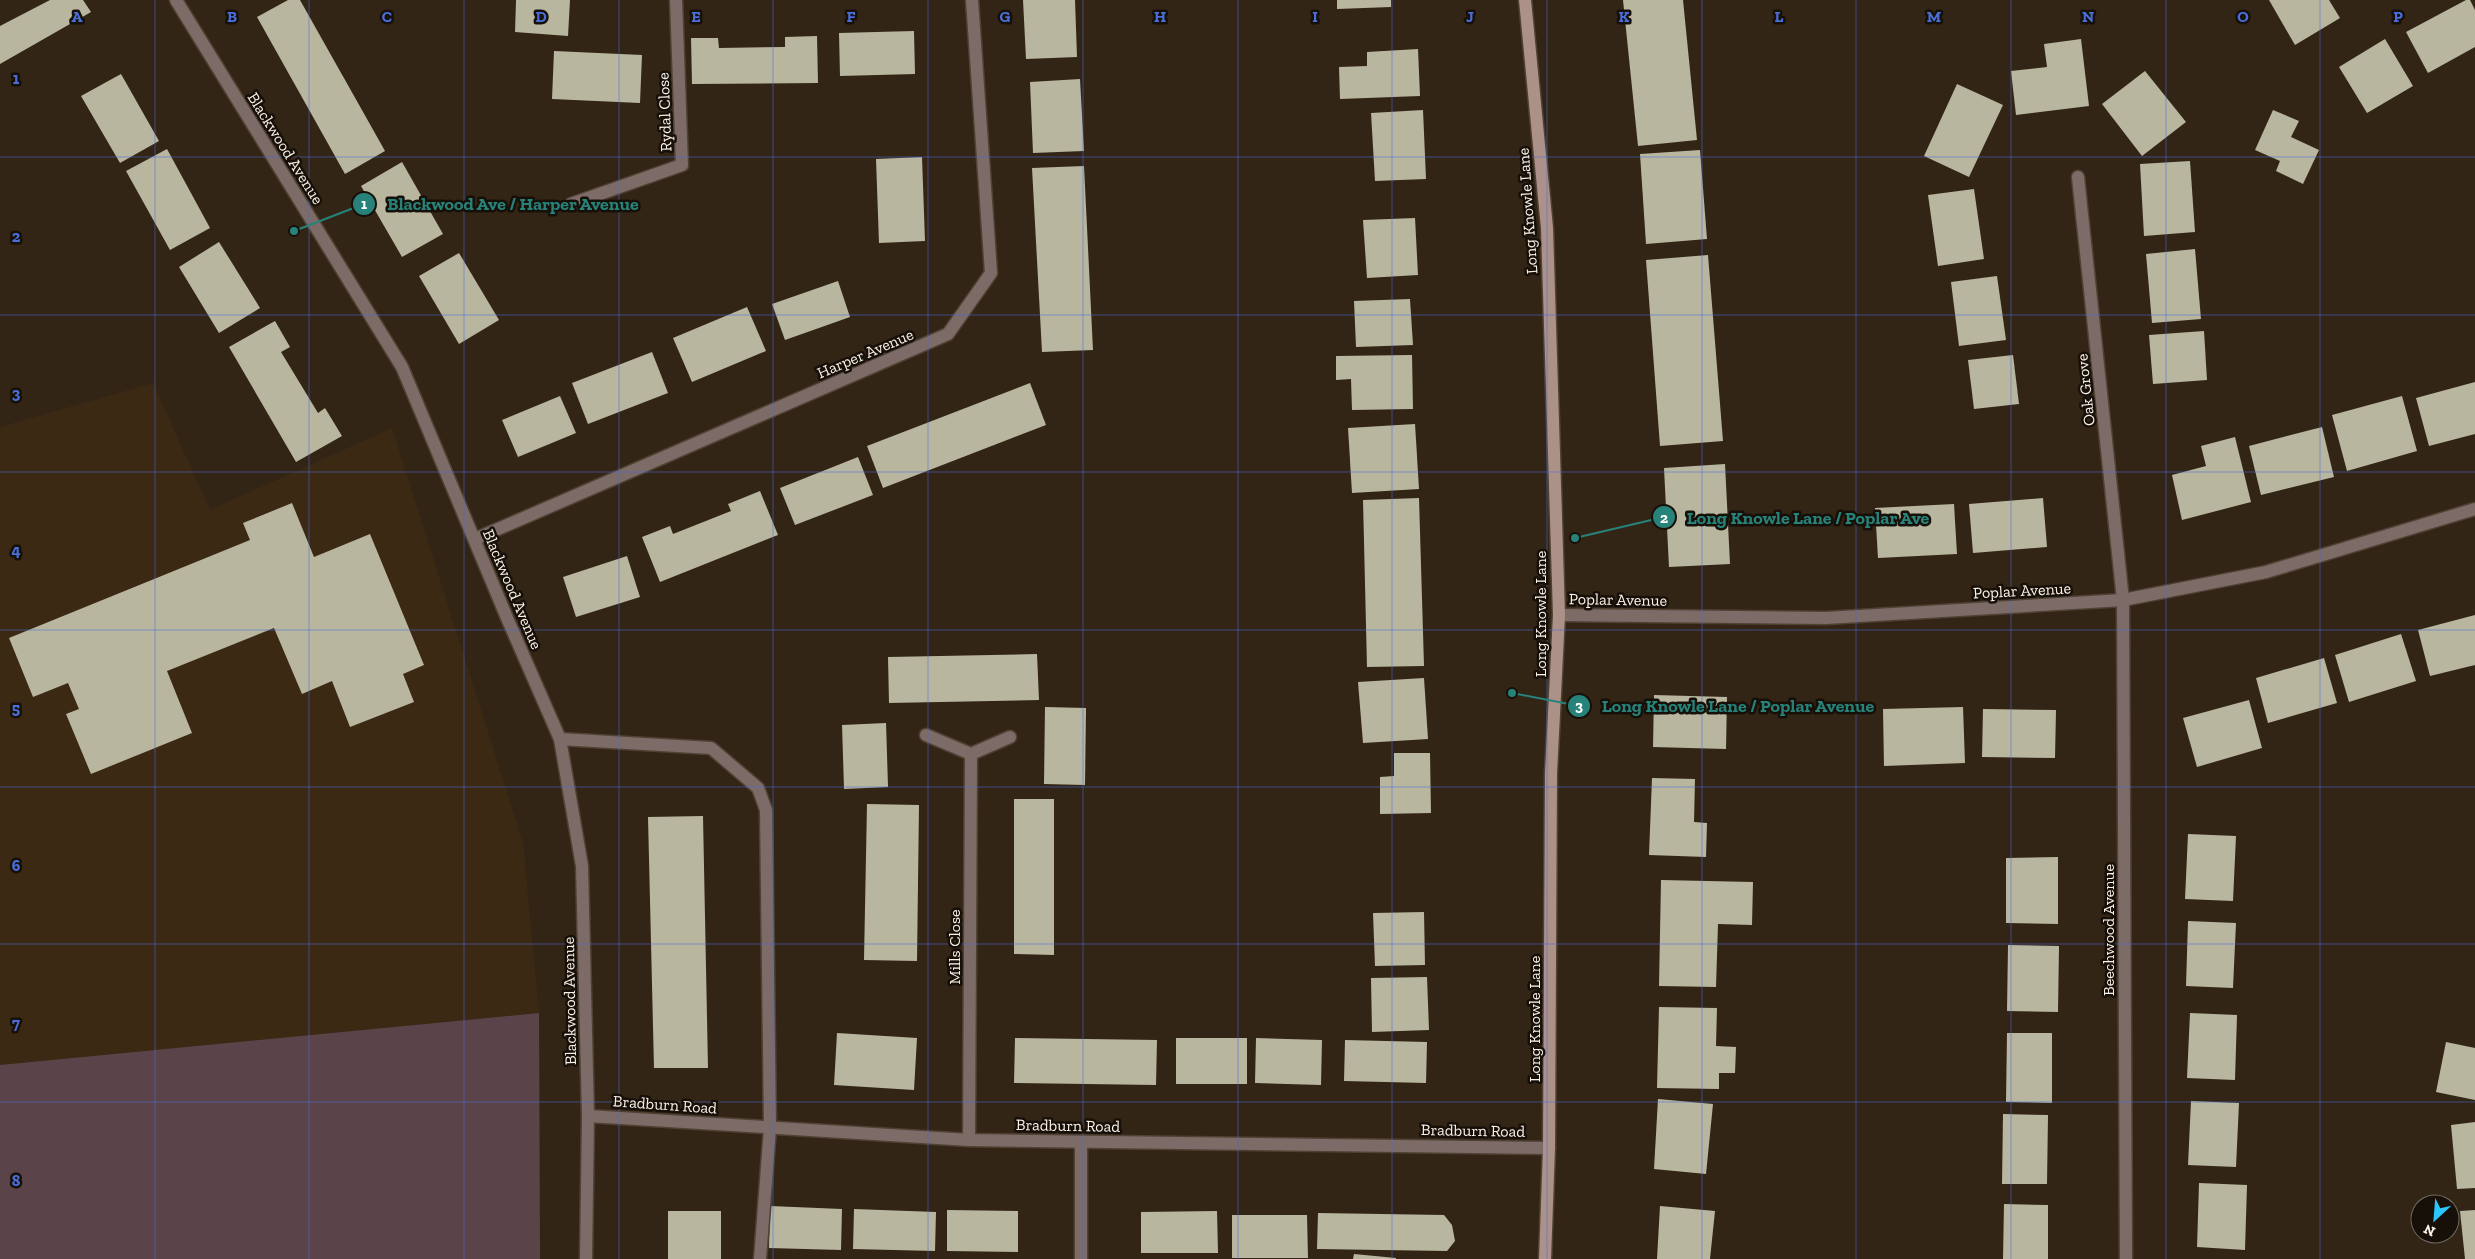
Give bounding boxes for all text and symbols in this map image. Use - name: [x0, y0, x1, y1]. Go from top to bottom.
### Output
- text: A: [72, 7, 83, 26]
- text: B: [227, 7, 237, 26]
- text: C: [382, 7, 392, 26]
- text: D: [535, 7, 547, 26]
- text: E: [691, 7, 701, 26]
- text: F: [846, 7, 856, 26]
- text: G: [1000, 7, 1011, 26]
- text: H: [1154, 7, 1166, 26]
- text: I: [1312, 7, 1318, 26]
- text: J: [1466, 7, 1474, 26]
- text: K: [1619, 7, 1630, 26]
- text: L: [1775, 7, 1784, 26]
- text: M: [1927, 7, 1941, 26]
- text: N: [2082, 7, 2094, 26]
- text: O: [2237, 7, 2249, 26]
- text: P: [2393, 7, 2403, 26]
- text: 1: [13, 69, 20, 88]
- street label: Rydal Close: [654, 72, 675, 152]
- street label: Blackwood Avenue: [244, 89, 328, 208]
- street label: Long Knowle Lane: [1514, 147, 1541, 275]
- callout: Blackwood Ave / Harper Avenue: [352, 187, 649, 220]
- text: Blackwood Ave / Harper Avenue: [387, 193, 639, 215]
- text: 1: [361, 195, 367, 213]
- text: 2: [12, 227, 21, 246]
- street label: Harper Avenue: [814, 325, 916, 382]
- street label: Oak Grove: [2072, 353, 2099, 427]
- text: 3: [12, 384, 21, 403]
- callout: Long Knowle Lane / Poplar Ave: [1651, 501, 1939, 534]
- text: Long Knowle Lane / Poplar Ave: [1687, 507, 1930, 529]
- text: 2: [1660, 509, 1668, 527]
- street label: Blackwood Avenue: [479, 526, 546, 652]
- text: 4: [11, 541, 21, 560]
- street label: Long Knowle Lane: [1531, 551, 1550, 677]
- street label: Poplar Avenue: [1973, 578, 2072, 603]
- street label: Poplar Avenue: [1569, 589, 1667, 610]
- callout: Long Knowle Lane / Poplar Avenue: [1567, 689, 1885, 722]
- text: Long Knowle Lane / Poplar Avenue: [1602, 695, 1875, 717]
- text: 3: [1575, 697, 1583, 715]
- text: 5: [12, 699, 20, 718]
- text: 6: [12, 856, 21, 875]
- street label: Beechwood Avenue: [2099, 864, 2118, 996]
- street label: Mills Close: [945, 909, 964, 985]
- street label: Blackwood Avenue: [559, 937, 580, 1065]
- street label: Long Knowle Lane: [1525, 956, 1544, 1082]
- text: 7: [12, 1014, 20, 1033]
- street label: Bradburn Road: [612, 1091, 718, 1118]
- street label: Bradburn Road: [1016, 1115, 1121, 1136]
- street label: Bradburn Road: [1421, 1120, 1526, 1141]
- text: 8: [12, 1171, 21, 1190]
- north arrow: [2410, 1194, 2460, 1244]
- text: N: [2421, 1220, 2438, 1240]

